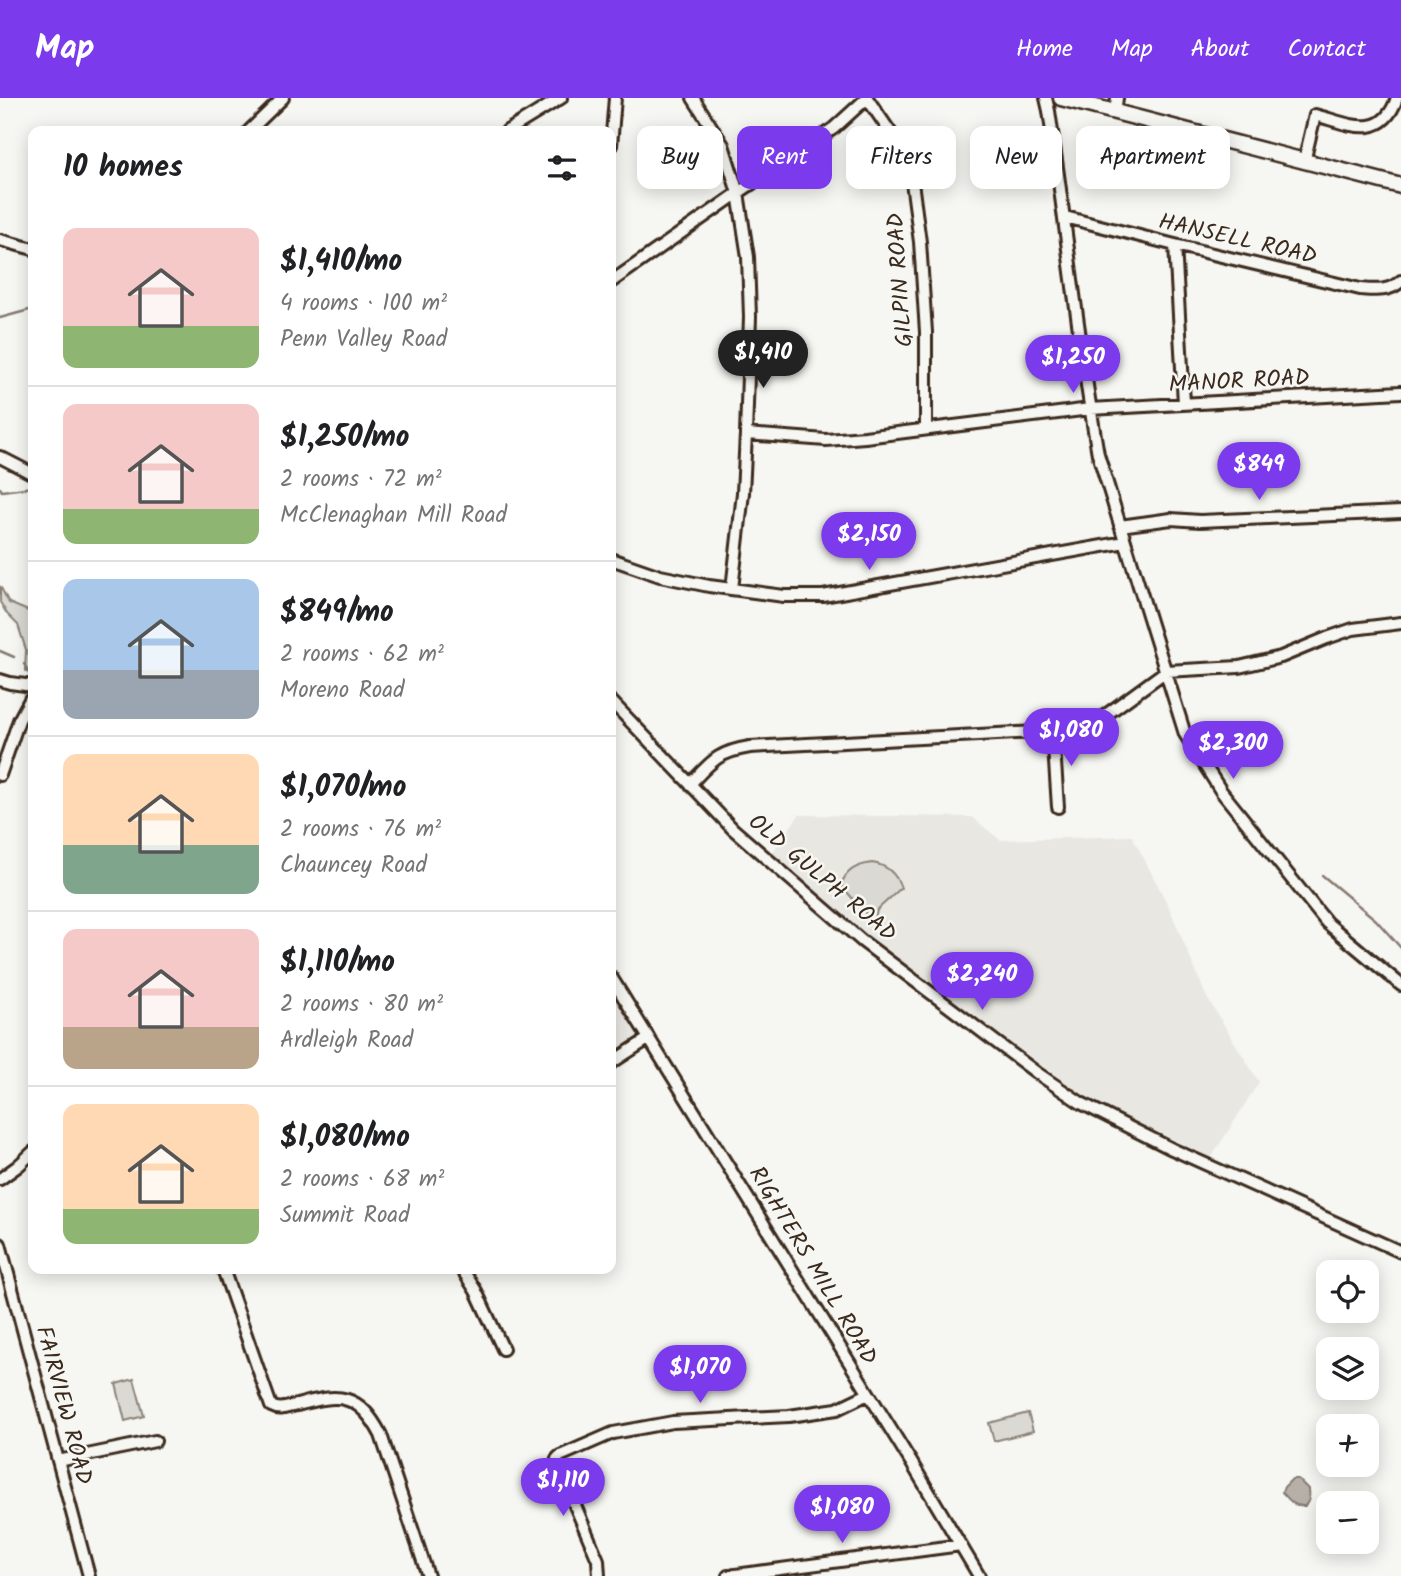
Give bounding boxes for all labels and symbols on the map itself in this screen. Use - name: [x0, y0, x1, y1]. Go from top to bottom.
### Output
- street label: HANSELL ROAD: [1155, 204, 1320, 276]
- street label: GILPIN ROAD: [878, 211, 924, 348]
- pin: $1,410: [706, 330, 820, 390]
- pin: $1,250: [1016, 336, 1130, 395]
- street label: MANOR ROAD: [1168, 360, 1311, 404]
- pin: $849: [1218, 442, 1300, 502]
- pin: $2,150: [812, 512, 926, 572]
- pin: $1,080: [1014, 708, 1128, 768]
- pin: $2,300: [1176, 722, 1290, 781]
- street label: OLD GULPH ROAD: [739, 805, 904, 952]
- pin: $2,240: [925, 953, 1039, 1012]
- street label: RIGHTERS MILL ROAD: [738, 1160, 886, 1373]
- street label: FAIRVIEW ROAD: [25, 1322, 102, 1489]
- pin: $1,070: [643, 1346, 757, 1405]
- pin: $1,110: [506, 1458, 620, 1518]
- pin: $1,080: [785, 1486, 899, 1545]

